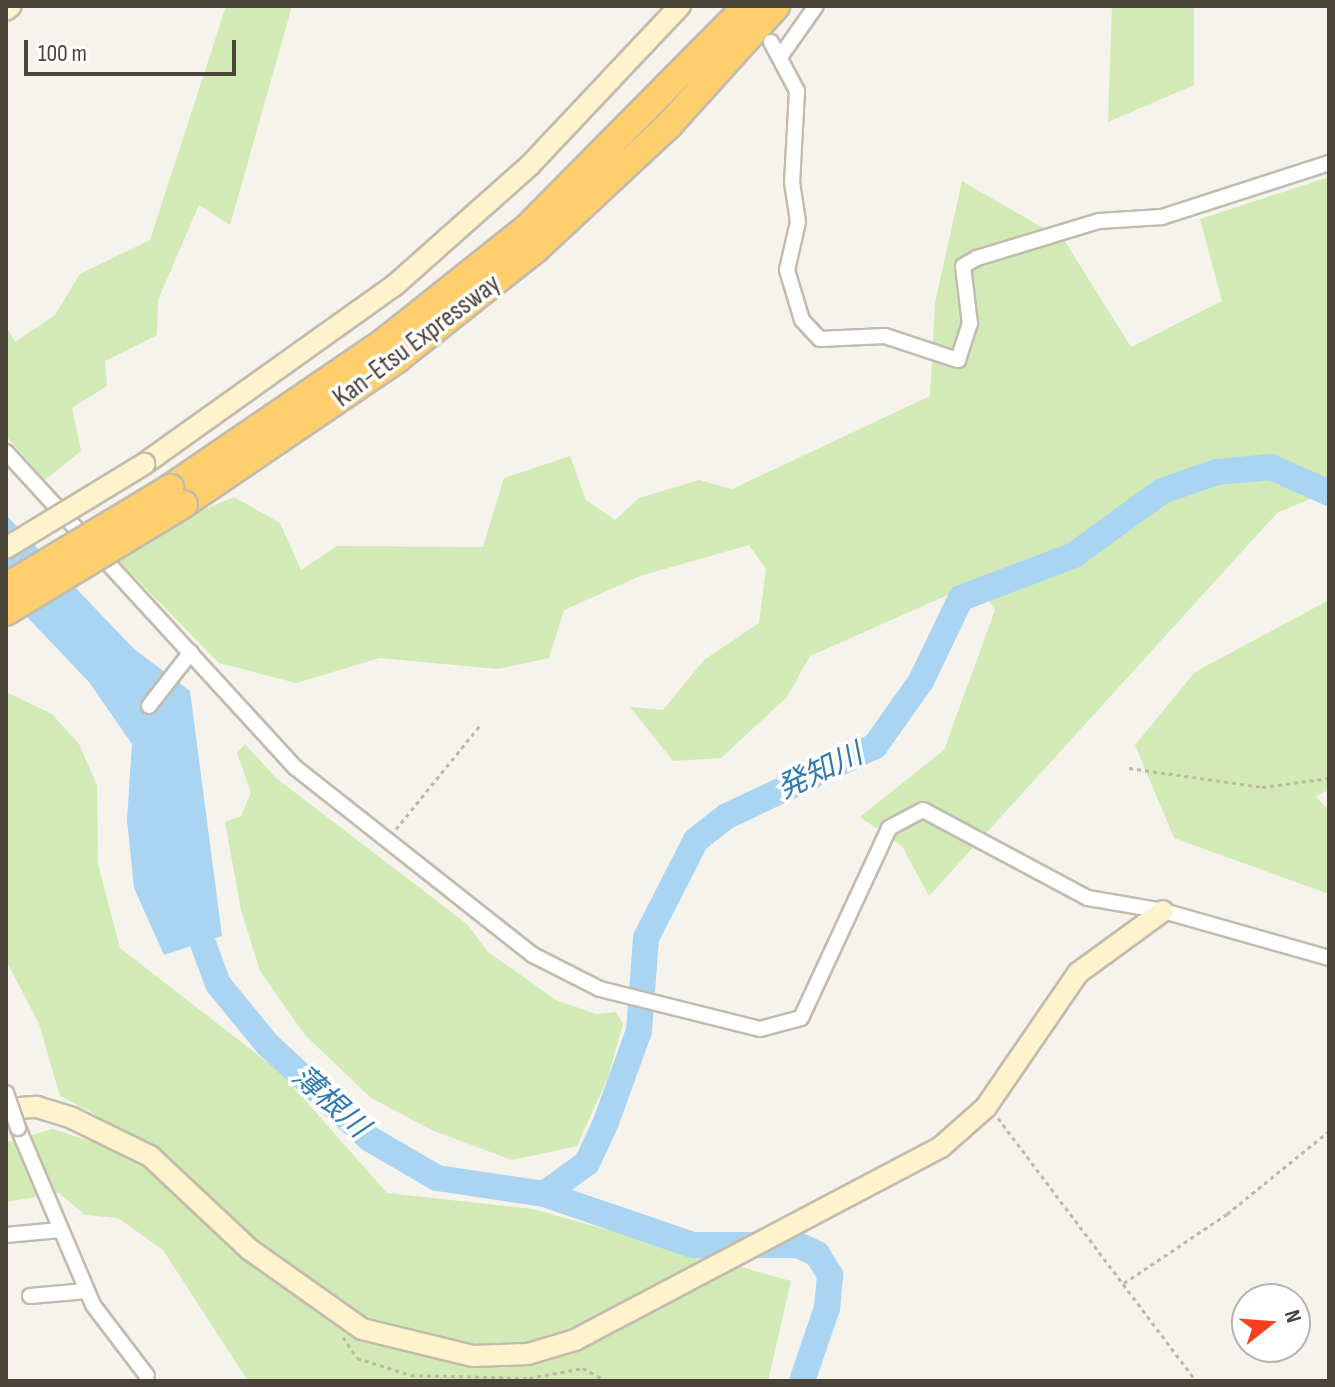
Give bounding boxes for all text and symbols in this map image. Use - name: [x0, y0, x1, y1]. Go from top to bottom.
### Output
- scale bar: [28, 24, 240, 74]
- text: 100 m: [38, 39, 87, 68]
- street label: Kan-Etsu Expressway: [327, 267, 507, 415]
- water label: 発知川: [772, 737, 868, 807]
- water label: 薄根川: [285, 1059, 375, 1145]
- north arrow: [1231, 1283, 1311, 1363]
- text: N: [1278, 1307, 1307, 1326]

